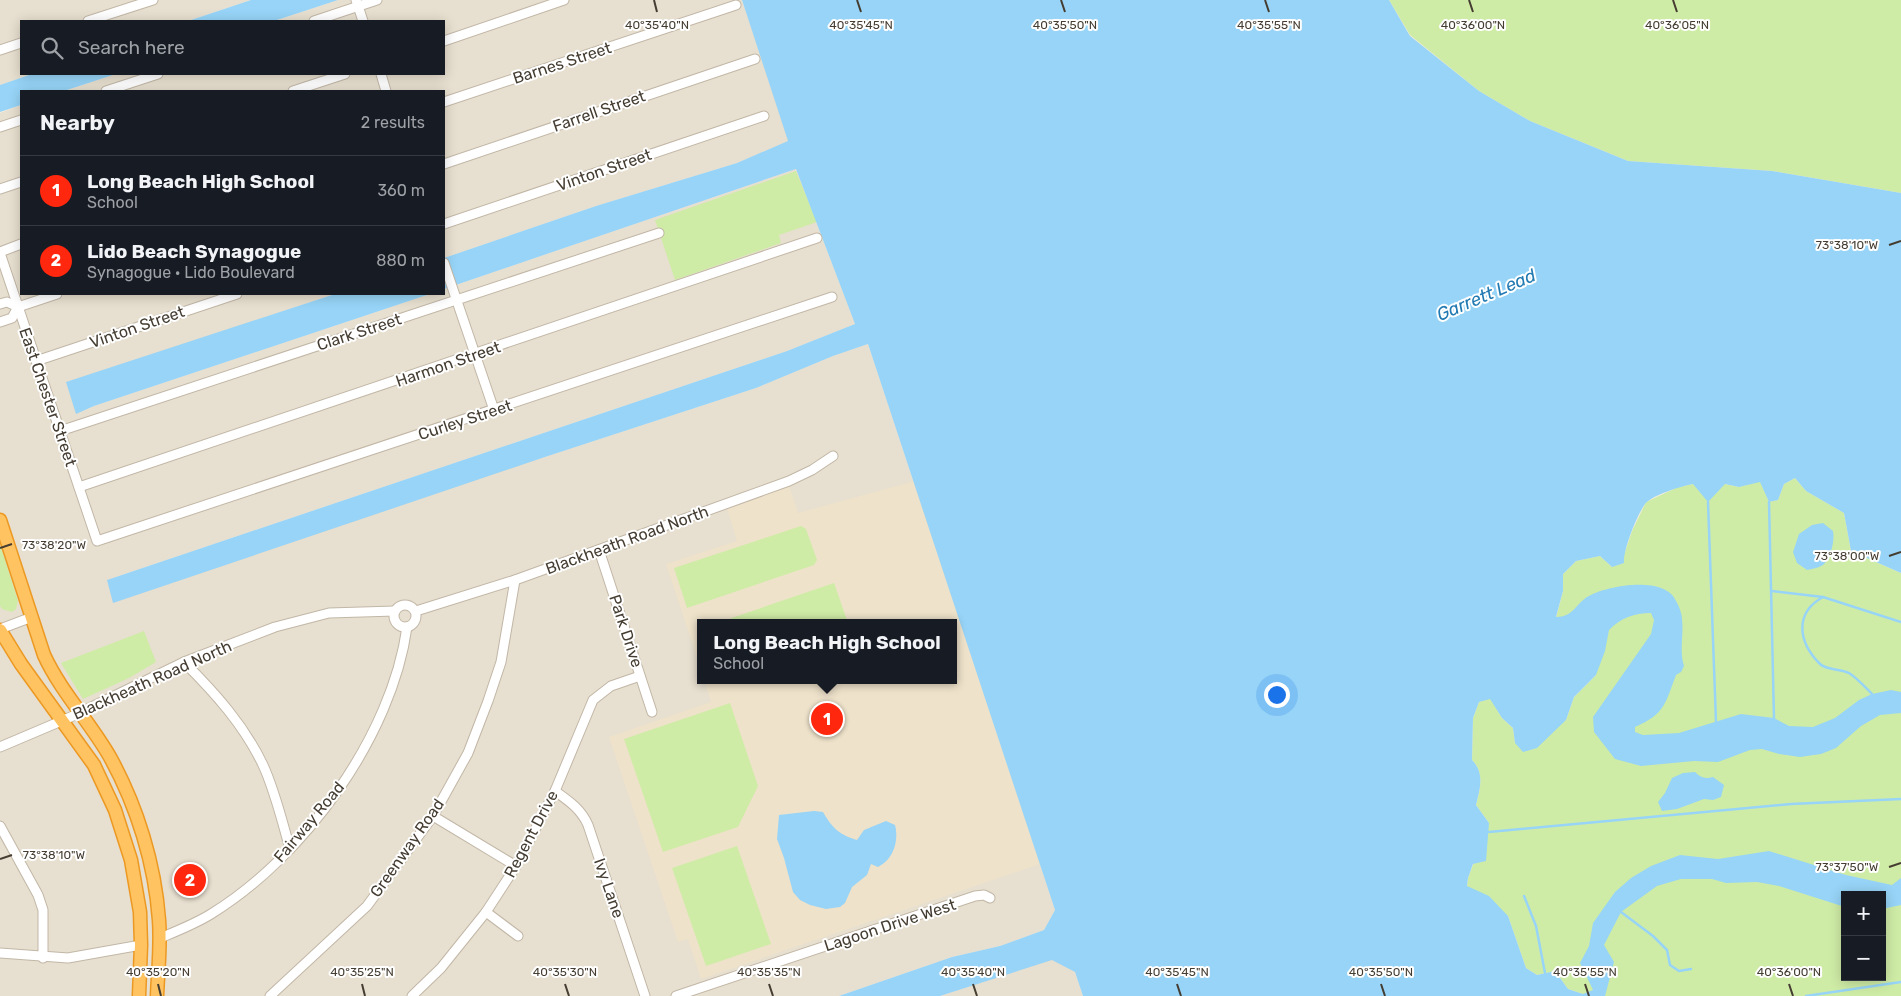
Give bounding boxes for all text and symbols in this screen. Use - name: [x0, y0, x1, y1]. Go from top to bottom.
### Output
- text: 40°35'40"N: [625, 18, 689, 32]
- text: 40°35'45"N: [829, 18, 893, 32]
- text: 40°35'50"N: [1033, 18, 1097, 32]
- text: 40°35'55"N: [1237, 18, 1301, 32]
- text: 40°36'00"N: [1441, 18, 1505, 32]
- text: 40°36'05"N: [1645, 18, 1709, 32]
- search box: [20, 20, 445, 75]
- icon: search: [38, 34, 66, 62]
- text: Search here: [78, 36, 185, 59]
- street label: Barnes Street: [510, 38, 614, 88]
- street label: Farrell Street: [550, 86, 648, 136]
- text: Nearby: [40, 110, 115, 135]
- text: 2 results: [361, 113, 425, 132]
- street label: Vinton Street: [554, 145, 654, 195]
- text: Long Beach High School: [87, 170, 315, 193]
- text: 1: [52, 181, 60, 200]
- text: 360 m: [377, 181, 425, 200]
- text: School: [87, 193, 138, 212]
- text: 73°38'10"W: [1816, 238, 1879, 252]
- text: Lido Beach Synagogue: [87, 240, 301, 263]
- text: 2: [51, 251, 61, 270]
- text: 880 m: [376, 251, 425, 270]
- text: Synagogue · Lido Boulevard: [87, 263, 295, 282]
- water label: Garrett Lead: [1433, 264, 1539, 326]
- street label: Vinton Street: [87, 302, 187, 352]
- street label: Clark Street: [314, 309, 404, 355]
- street label: East Chester Street: [15, 325, 81, 469]
- street label: Harmon Street: [393, 337, 503, 391]
- street label: Curley Street: [416, 396, 514, 444]
- street label: Blackheath Road North: [543, 502, 711, 578]
- text: 73°38'20"W: [22, 538, 87, 552]
- text: 73°38'00"W: [1815, 549, 1880, 563]
- street label: Park Drive: [605, 592, 647, 670]
- popup: [697, 619, 957, 684]
- text: Long Beach High School: [713, 631, 941, 654]
- street label: Blackheath Road North: [70, 636, 234, 724]
- text: School: [713, 654, 764, 673]
- your location: [1264, 682, 1290, 708]
- pin: 1: [811, 700, 843, 738]
- street label: Fairway Road: [270, 778, 348, 866]
- street label: Regent Drive: [500, 787, 562, 881]
- street label: Greenway Road: [366, 795, 448, 901]
- text: 73°38'10"W: [23, 848, 86, 862]
- street label: Ivy Lane: [590, 856, 628, 920]
- text: 73°37'50"W: [1816, 860, 1879, 874]
- pin: 2: [174, 861, 206, 899]
- map controls: [1841, 891, 1886, 981]
- button: +: [1841, 891, 1886, 936]
- street label: Lagoon Drive West: [822, 895, 958, 955]
- button: −: [1841, 936, 1886, 981]
- text: 40°35'20"N: [126, 965, 190, 979]
- text: 40°35'25"N: [330, 965, 394, 979]
- text: 40°35'30"N: [533, 965, 597, 979]
- text: 40°35'35"N: [737, 965, 801, 979]
- text: 40°35'40"N: [941, 965, 1005, 979]
- text: 40°35'45"N: [1145, 965, 1209, 979]
- text: 40°35'50"N: [1349, 965, 1413, 979]
- text: 40°35'55"N: [1553, 965, 1617, 979]
- text: 40°36'00"N: [1757, 965, 1821, 979]

